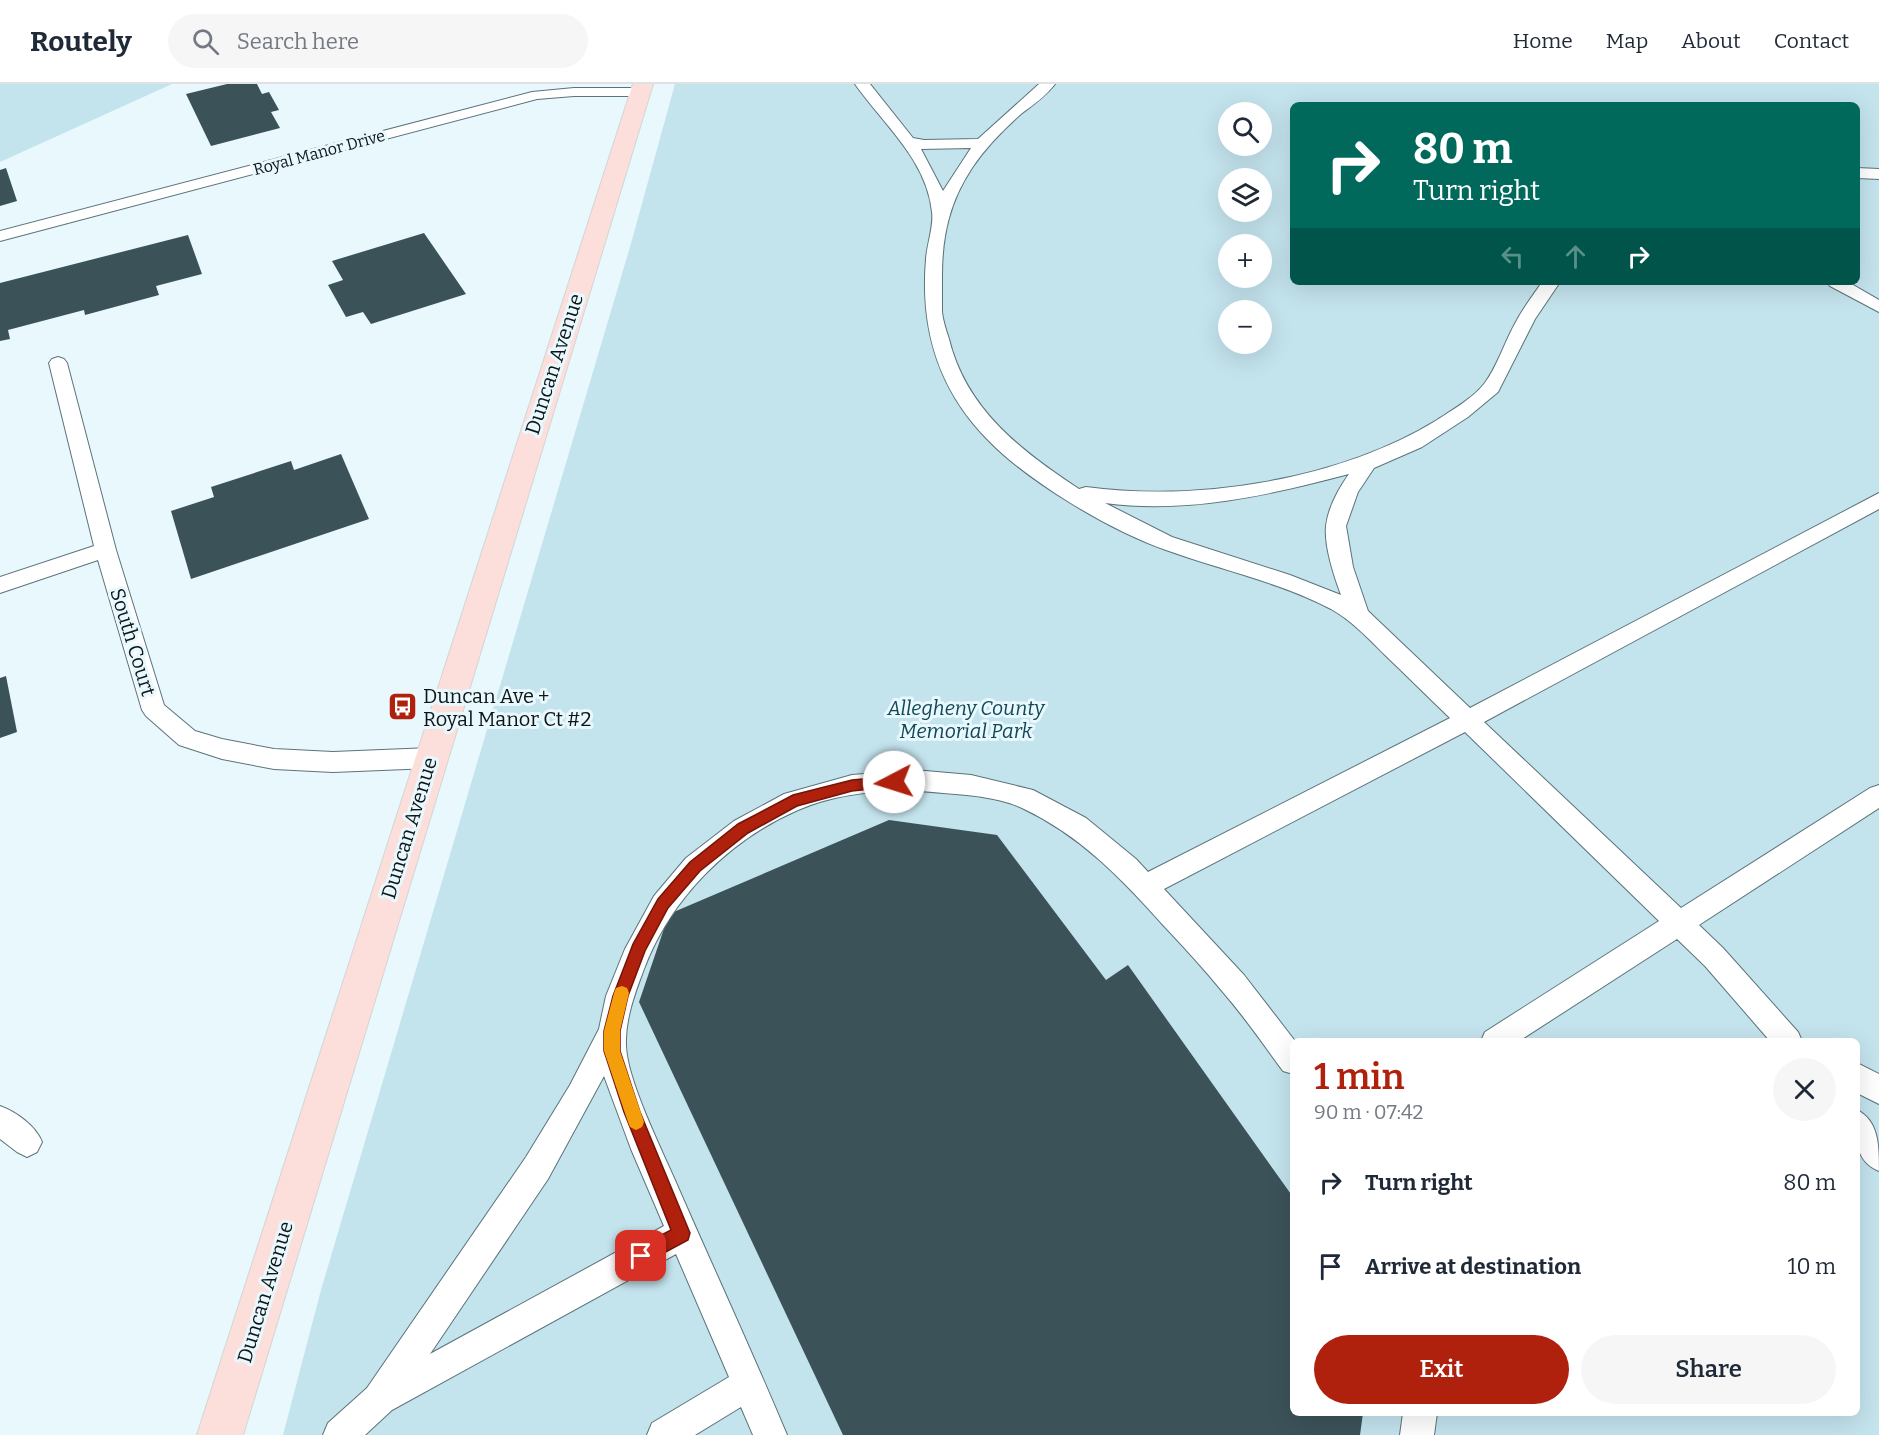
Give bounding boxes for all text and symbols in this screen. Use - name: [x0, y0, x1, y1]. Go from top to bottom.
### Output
- search box: [168, 14, 588, 68]
- text: Routely: [30, 25, 132, 58]
- icon: search: [189, 25, 222, 58]
- text: Search here: [237, 28, 359, 55]
- text: Home: [1513, 28, 1573, 54]
- text: Map: [1606, 28, 1648, 54]
- text: About: [1681, 28, 1741, 54]
- text: Contact: [1774, 28, 1849, 54]
- map controls: [1218, 102, 1272, 354]
- button: search: [1218, 102, 1272, 156]
- text: 80 m: [1413, 124, 1513, 174]
- street label: Royal Manor Drive: [251, 126, 387, 179]
- icon: right: [1314, 126, 1392, 204]
- button: layers: [1218, 168, 1272, 222]
- text: Turn right: [1413, 175, 1540, 207]
- button: +: [1218, 234, 1272, 288]
- icon: left: [1496, 240, 1529, 273]
- icon: ahead: [1559, 240, 1592, 273]
- icon: right: [1622, 240, 1655, 273]
- street label: Duncan Avenue: [520, 290, 588, 438]
- button: −: [1218, 300, 1272, 354]
- street label: South Court: [105, 585, 161, 699]
- place label: Duncan Ave + Royal Manor Ct #2: [423, 684, 591, 731]
- bus stop icon: Duncan Ave + Royal Manor Ct #2: [386, 691, 418, 723]
- park label: Allegheny County Memorial Park: [887, 696, 1046, 743]
- position arrow: [862, 750, 926, 814]
- street label: Duncan Avenue: [376, 754, 442, 902]
- text: 1 min: [1314, 1055, 1405, 1099]
- button: close: [1773, 1058, 1836, 1121]
- text: 90 m · 07:42: [1314, 1100, 1423, 1124]
- icon: right: [1314, 1166, 1347, 1199]
- text: Turn right: [1365, 1169, 1473, 1196]
- text: 80 m: [1783, 1169, 1836, 1196]
- street label: Duncan Avenue: [232, 1218, 298, 1366]
- pin: [615, 1230, 666, 1281]
- icon: arrive: [624, 1239, 657, 1272]
- icon: arrive: [1314, 1250, 1347, 1283]
- text: Arrive at destination: [1365, 1253, 1581, 1280]
- text: 10 m: [1788, 1253, 1836, 1280]
- button: Exit: [1314, 1335, 1569, 1404]
- button: Share: [1581, 1335, 1836, 1404]

